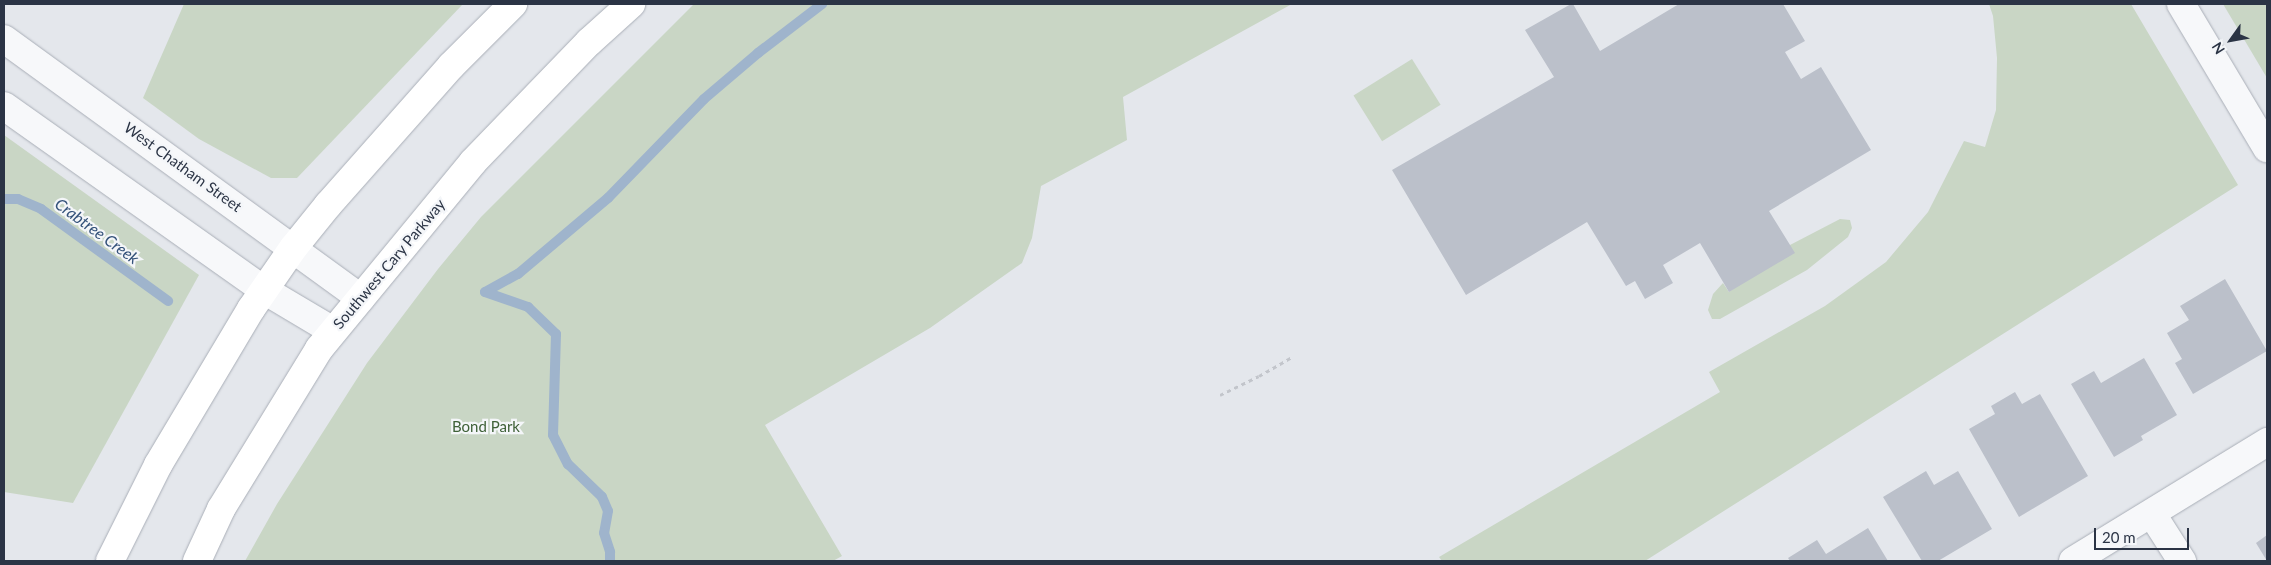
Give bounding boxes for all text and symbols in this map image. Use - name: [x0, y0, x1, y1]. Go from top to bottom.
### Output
- north arrow: [2206, 15, 2256, 65]
- text: N: [2208, 39, 2228, 57]
- street label: West Chatham Street: [121, 118, 245, 216]
- water label: Crabtree Creek: [51, 194, 143, 268]
- street label: Southwest Cary Parkway: [329, 195, 449, 333]
- park label: Bond Park: [452, 418, 520, 436]
- scale bar: [2096, 518, 2191, 550]
- text: 20 m: [2102, 528, 2136, 546]

